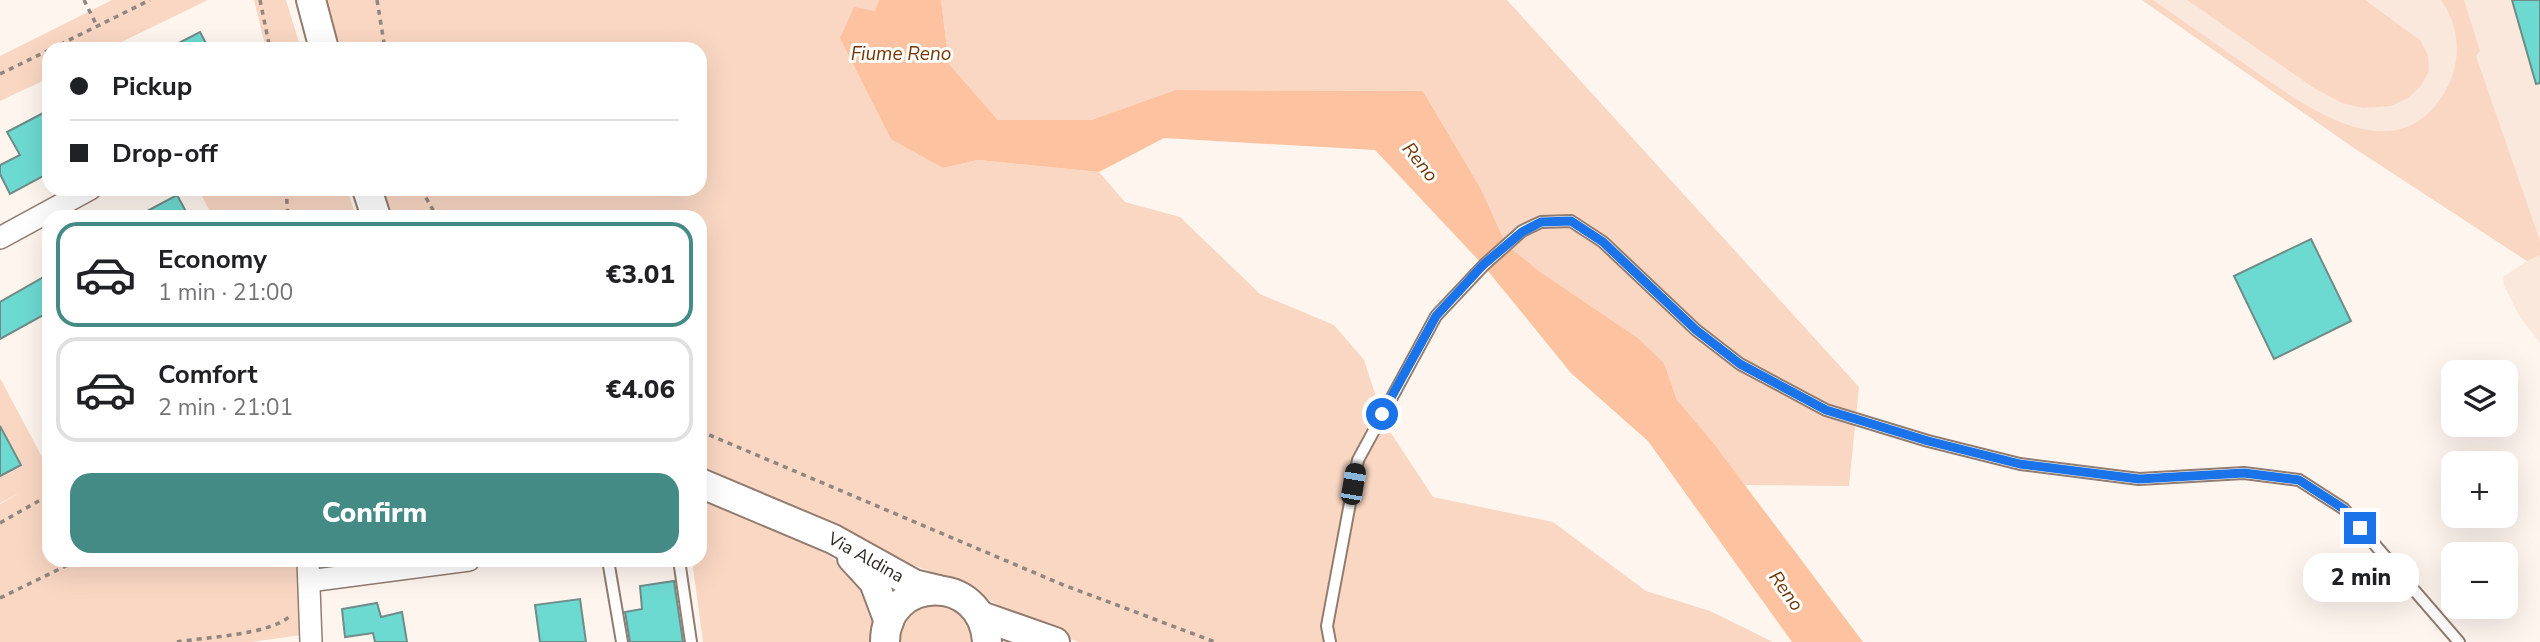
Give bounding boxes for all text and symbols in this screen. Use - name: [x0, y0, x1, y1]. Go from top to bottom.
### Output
- water label: Fiume Reno: [851, 41, 951, 67]
- text: Pickup: [112, 69, 192, 104]
- text: Drop-off: [112, 136, 218, 171]
- water label: Reno: [1396, 137, 1444, 187]
- text: Economy: [158, 242, 267, 277]
- icon: car: [74, 243, 137, 306]
- text: €3.01: [606, 257, 675, 292]
- text: 1 min · 21:00: [158, 277, 293, 308]
- text: Comfort: [158, 357, 258, 392]
- icon: car: [74, 358, 137, 421]
- map controls: [2441, 360, 2518, 619]
- button: layers: [2441, 360, 2518, 437]
- text: €4.06: [606, 372, 675, 407]
- text: 2 min · 21:01: [158, 392, 293, 423]
- route start: [1366, 398, 1398, 430]
- button: +: [2441, 451, 2518, 528]
- car: [1340, 461, 1367, 507]
- button: Confirm: [70, 473, 679, 553]
- route end: [2344, 512, 2376, 544]
- street label: Via Aldina: [823, 526, 908, 588]
- button: −: [2441, 542, 2518, 619]
- callout: 2 min: [2302, 552, 2418, 602]
- text: 2 min: [2331, 562, 2391, 593]
- water label: Reno: [1763, 566, 1809, 616]

